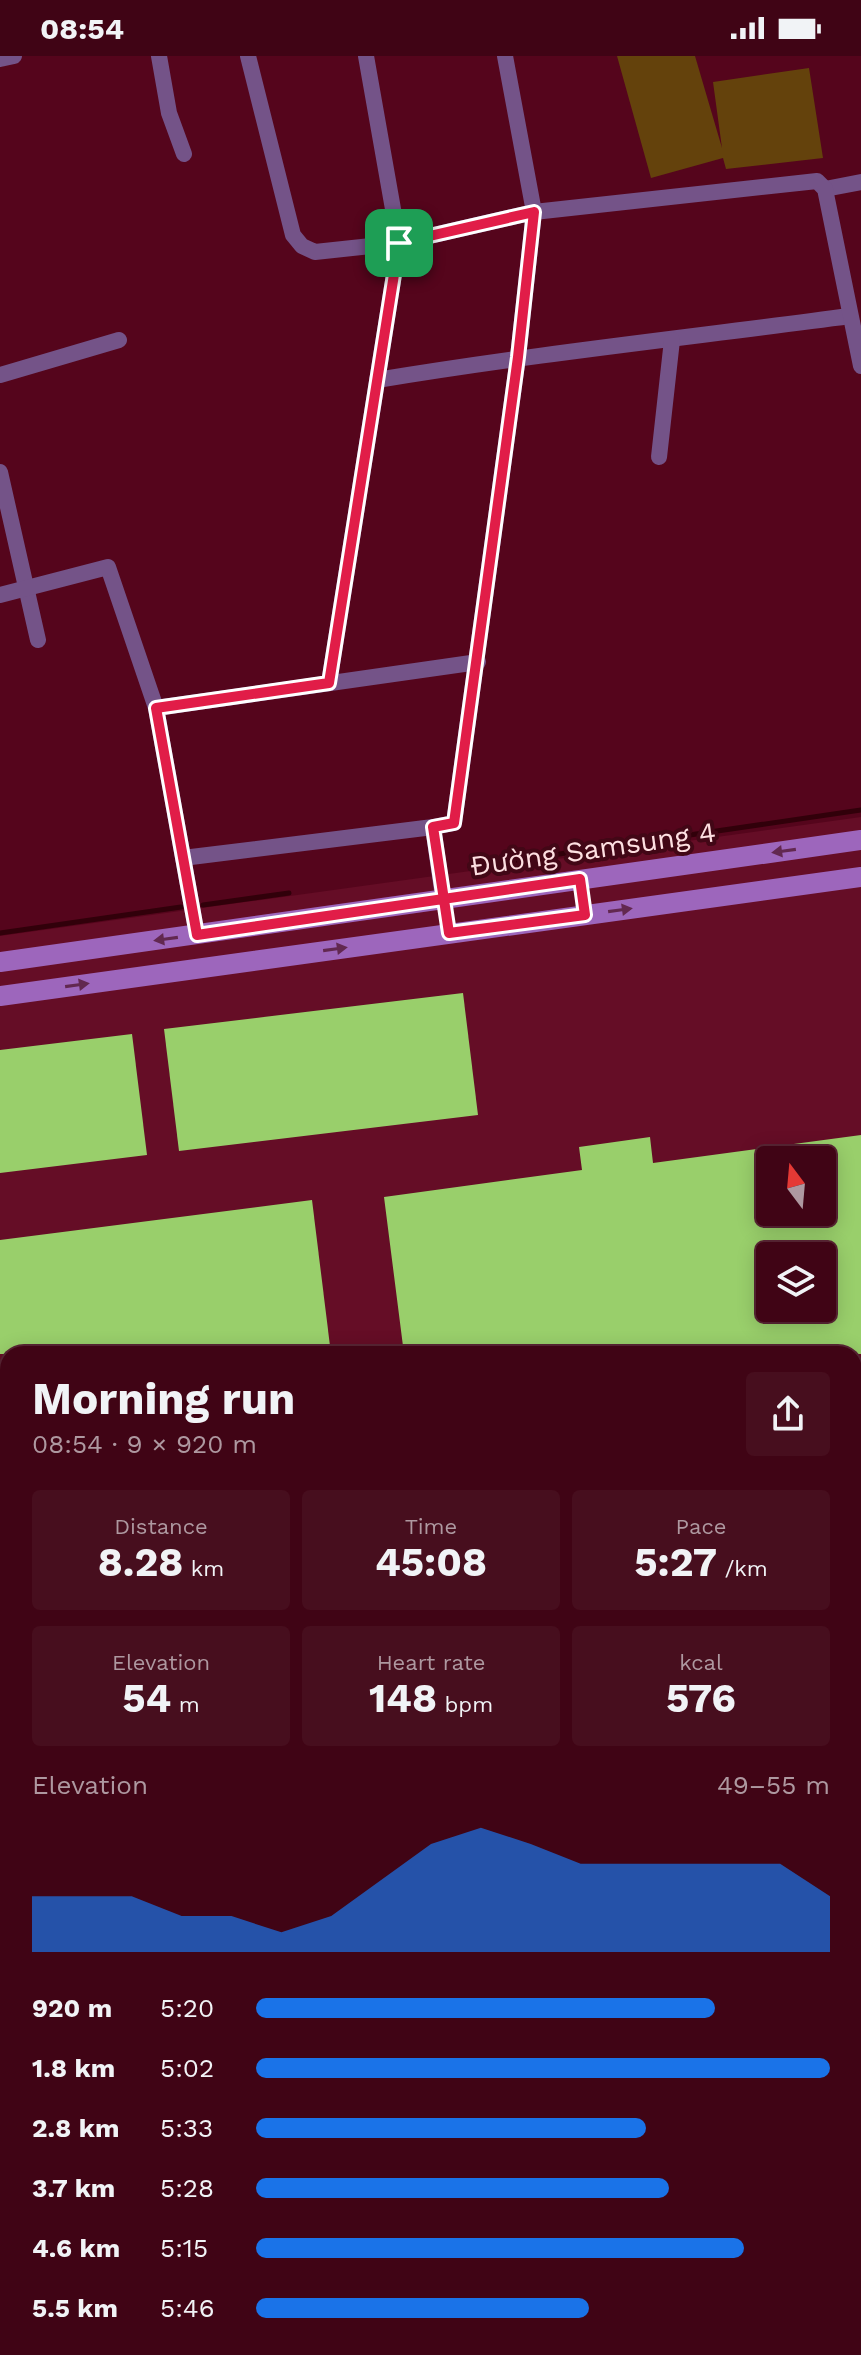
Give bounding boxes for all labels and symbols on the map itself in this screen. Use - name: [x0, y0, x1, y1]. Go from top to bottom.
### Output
- pin: [365, 209, 433, 277]
- street label: Đường Samsung 4: [468, 815, 718, 883]
- one-way arrow: [771, 845, 796, 858]
- one-way arrow: [608, 903, 633, 916]
- one-way arrow: [153, 933, 178, 946]
- one-way arrow: [323, 942, 348, 955]
- one-way arrow: [65, 978, 90, 991]
- north arrow: [756, 1146, 836, 1226]

